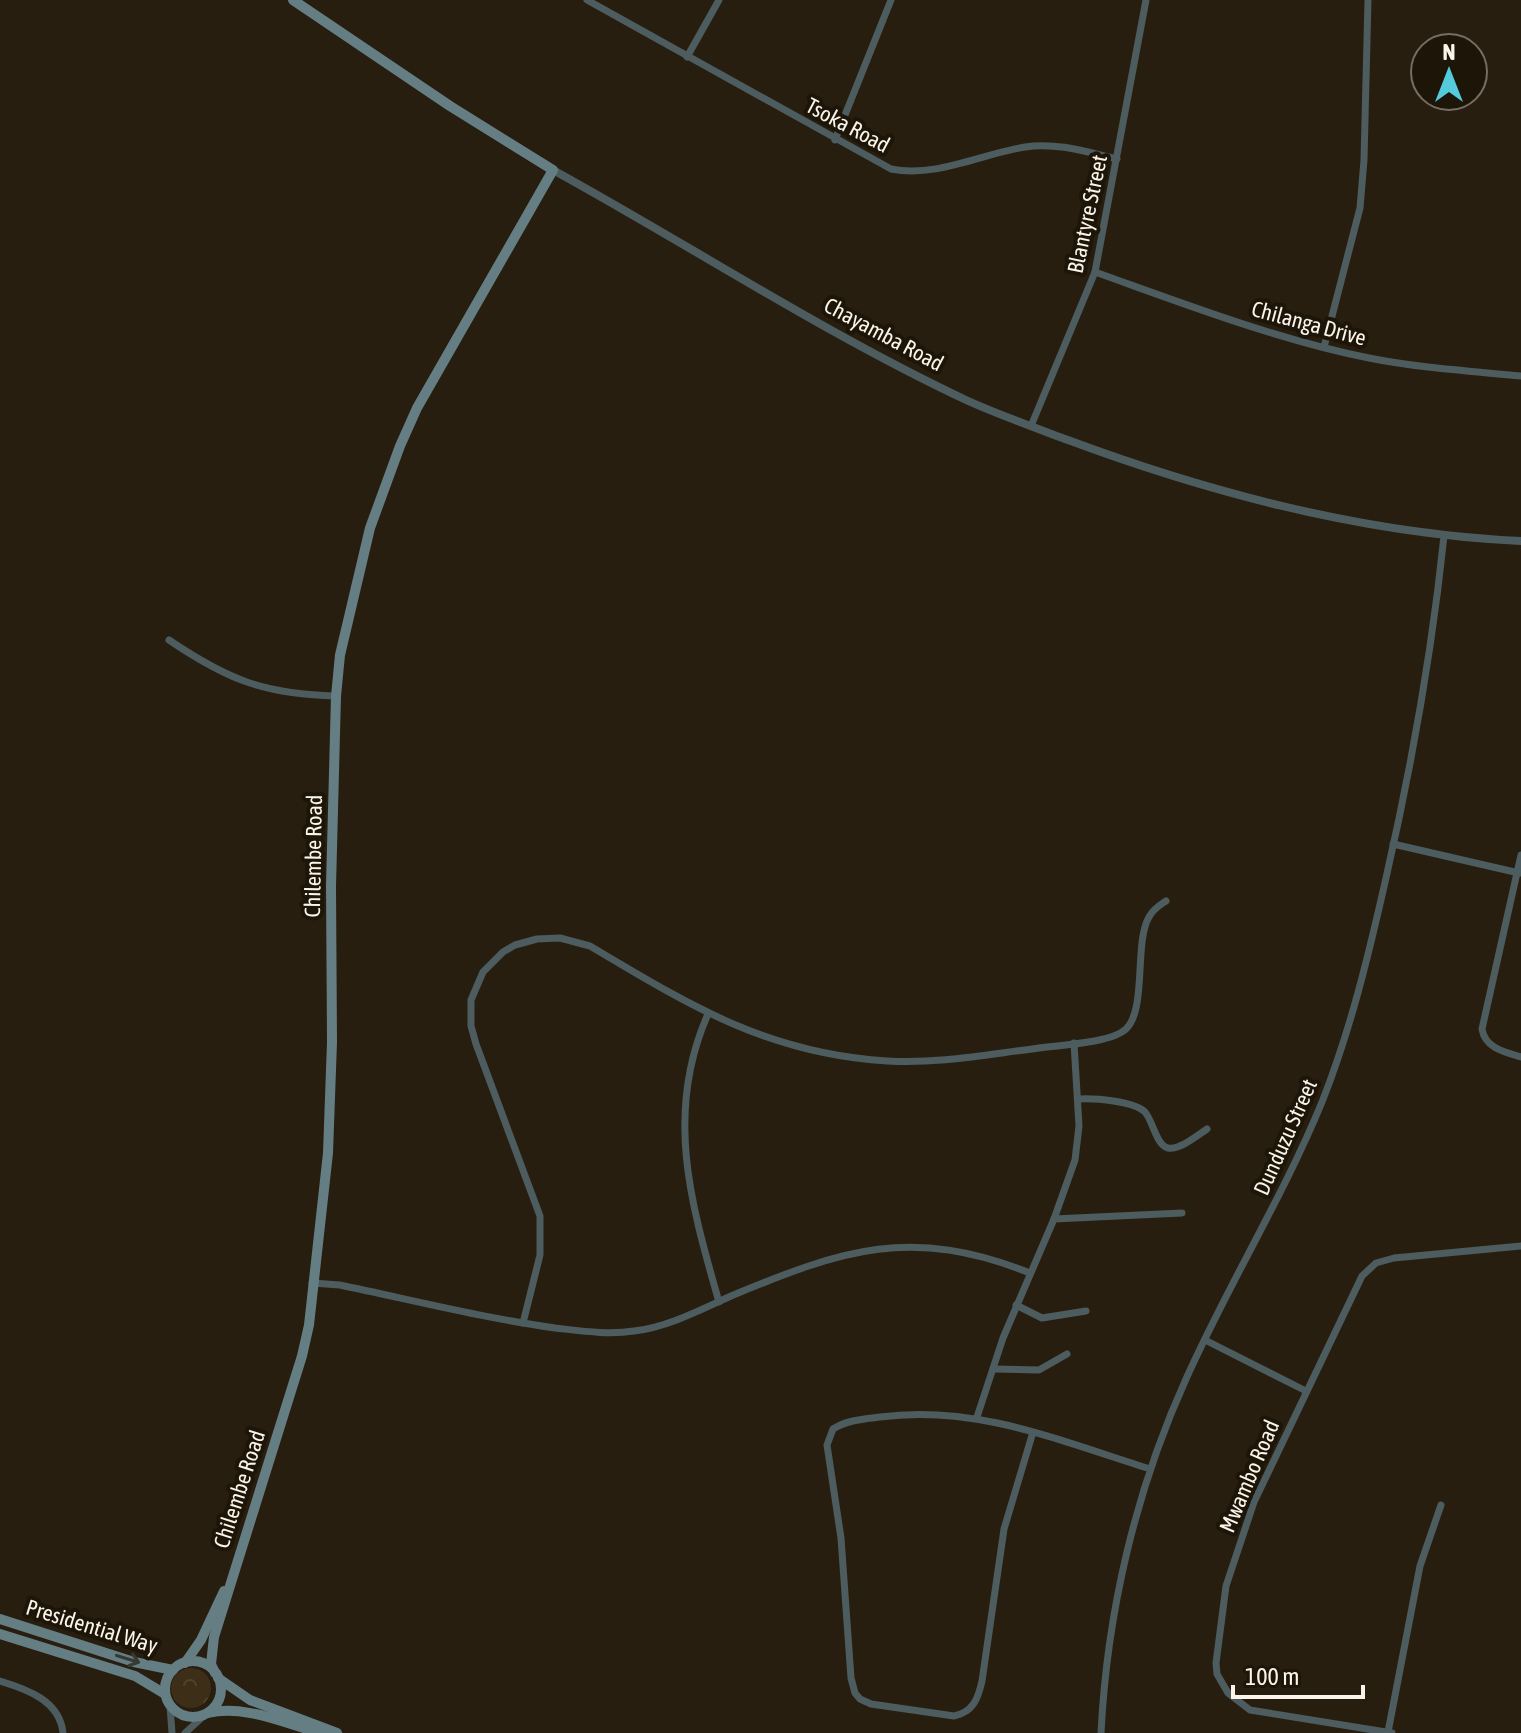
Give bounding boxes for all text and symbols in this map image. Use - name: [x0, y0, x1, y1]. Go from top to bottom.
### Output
- north arrow: [1409, 32, 1489, 112]
- text: N: [1443, 39, 1455, 65]
- street label: Tsoka Road: [802, 92, 894, 158]
- street label: Blantyre Street: [1062, 152, 1112, 276]
- street label: Chayamba Road: [820, 292, 948, 376]
- street label: Chilanga Drive: [1249, 295, 1369, 351]
- street label: Chilembe Road: [299, 795, 327, 917]
- street label: Dunduzu Street: [1248, 1075, 1322, 1199]
- street label: Mwambo Road: [1214, 1416, 1284, 1536]
- street label: Chilembe Road: [208, 1427, 270, 1551]
- street label: Presidential Way: [23, 1594, 161, 1658]
- scale bar: [1233, 1649, 1363, 1699]
- one-way arrow: [115, 1653, 140, 1668]
- text: 100 m: [1245, 1663, 1299, 1690]

